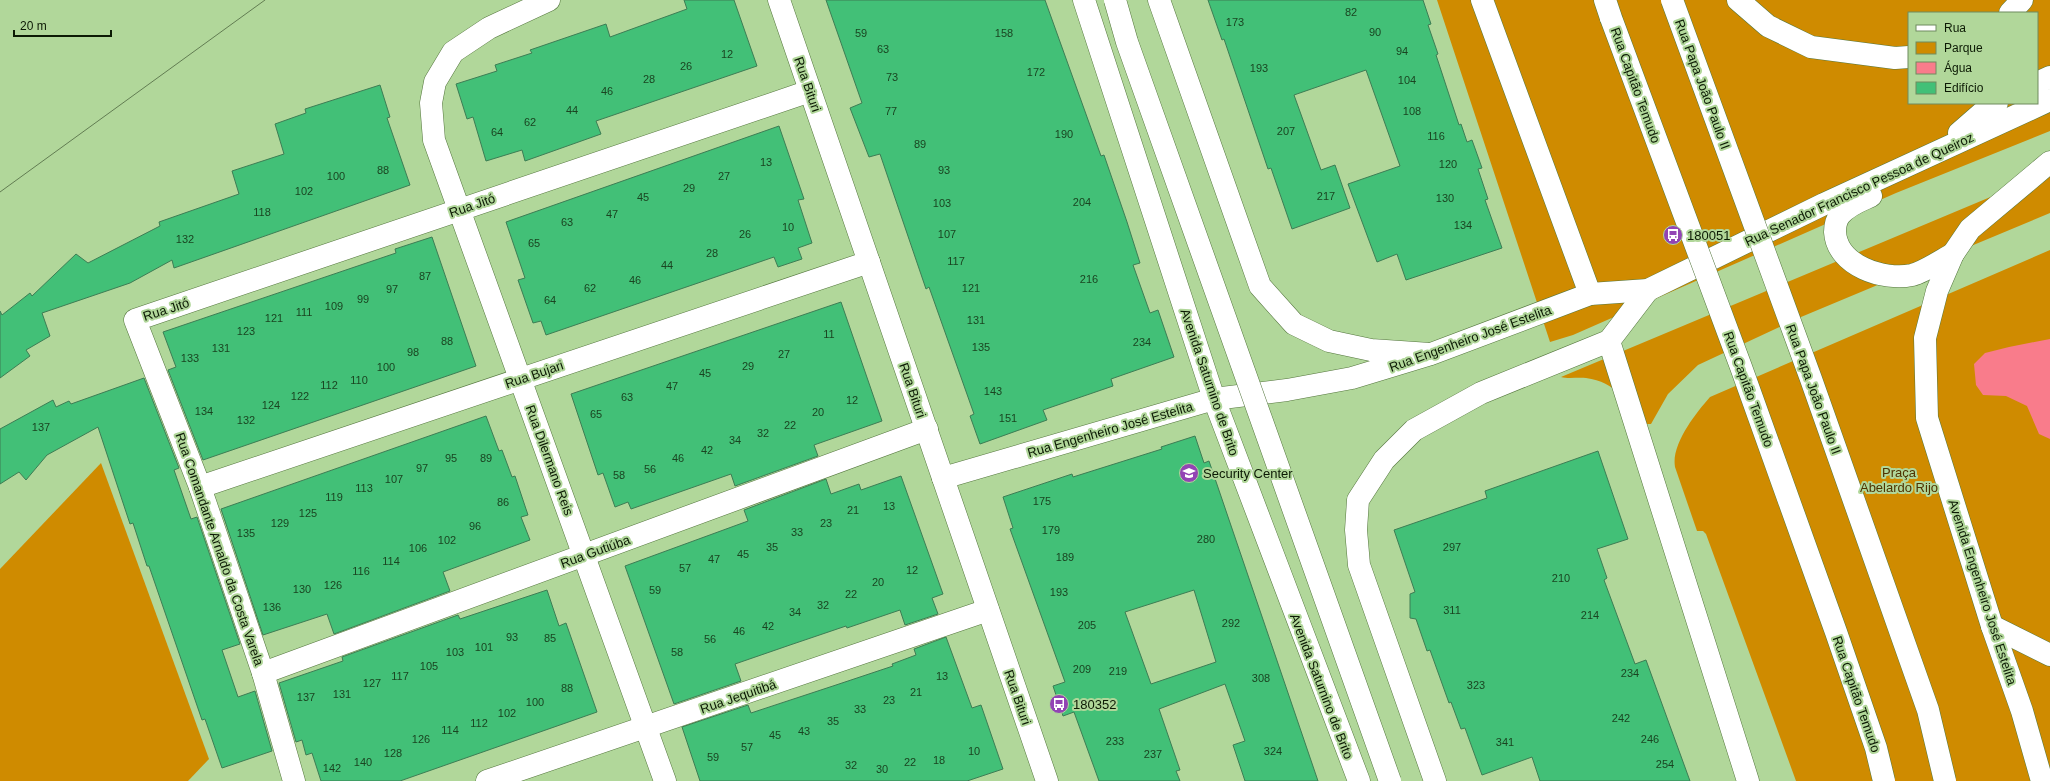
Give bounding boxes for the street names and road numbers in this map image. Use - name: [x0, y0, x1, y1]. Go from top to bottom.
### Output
- street label: Rua Papa João Paulo II: [1672, 17, 1733, 151]
- street label: Rua Capitão Temudo: [1608, 25, 1663, 145]
- street label: Rua Bituri: [791, 55, 824, 114]
- street label: Rua Senador Francisco Pessoa de Queiroz: [1742, 130, 1976, 249]
- street label: Rua Jitó: [447, 191, 497, 220]
- street label: Rua Jitó: [141, 295, 191, 324]
- street label: Rua Engenheiro José Estelita: [1387, 302, 1554, 375]
- street label: Avenida Saturnino de Brito: [1177, 307, 1242, 458]
- street label: Rua Papa João Paulo II: [1783, 322, 1844, 456]
- street label: Rua Capitão Temudo: [1721, 329, 1776, 449]
- street label: Rua Bujari: [503, 357, 565, 391]
- street label: Rua Bituri: [896, 361, 929, 420]
- street label: Rua Engenheiro José Estelita: [1026, 398, 1195, 460]
- street label: Rua Dilermano Reis: [523, 403, 577, 518]
- street label: Rua Comandante Arnaldo da Costa Varela: [172, 431, 267, 668]
- street label: Avenida Engenheiro José Estelita: [1945, 498, 2020, 688]
- street label: Rua Gutiúba: [558, 532, 633, 571]
- street label: Avenida Saturnino de Brito: [1287, 611, 1356, 761]
- street label: Rua Capitão Temudo: [1830, 634, 1883, 754]
- street label: Rua Bituri: [1001, 668, 1034, 727]
- street label: Rua Jequitibá: [698, 676, 779, 717]

